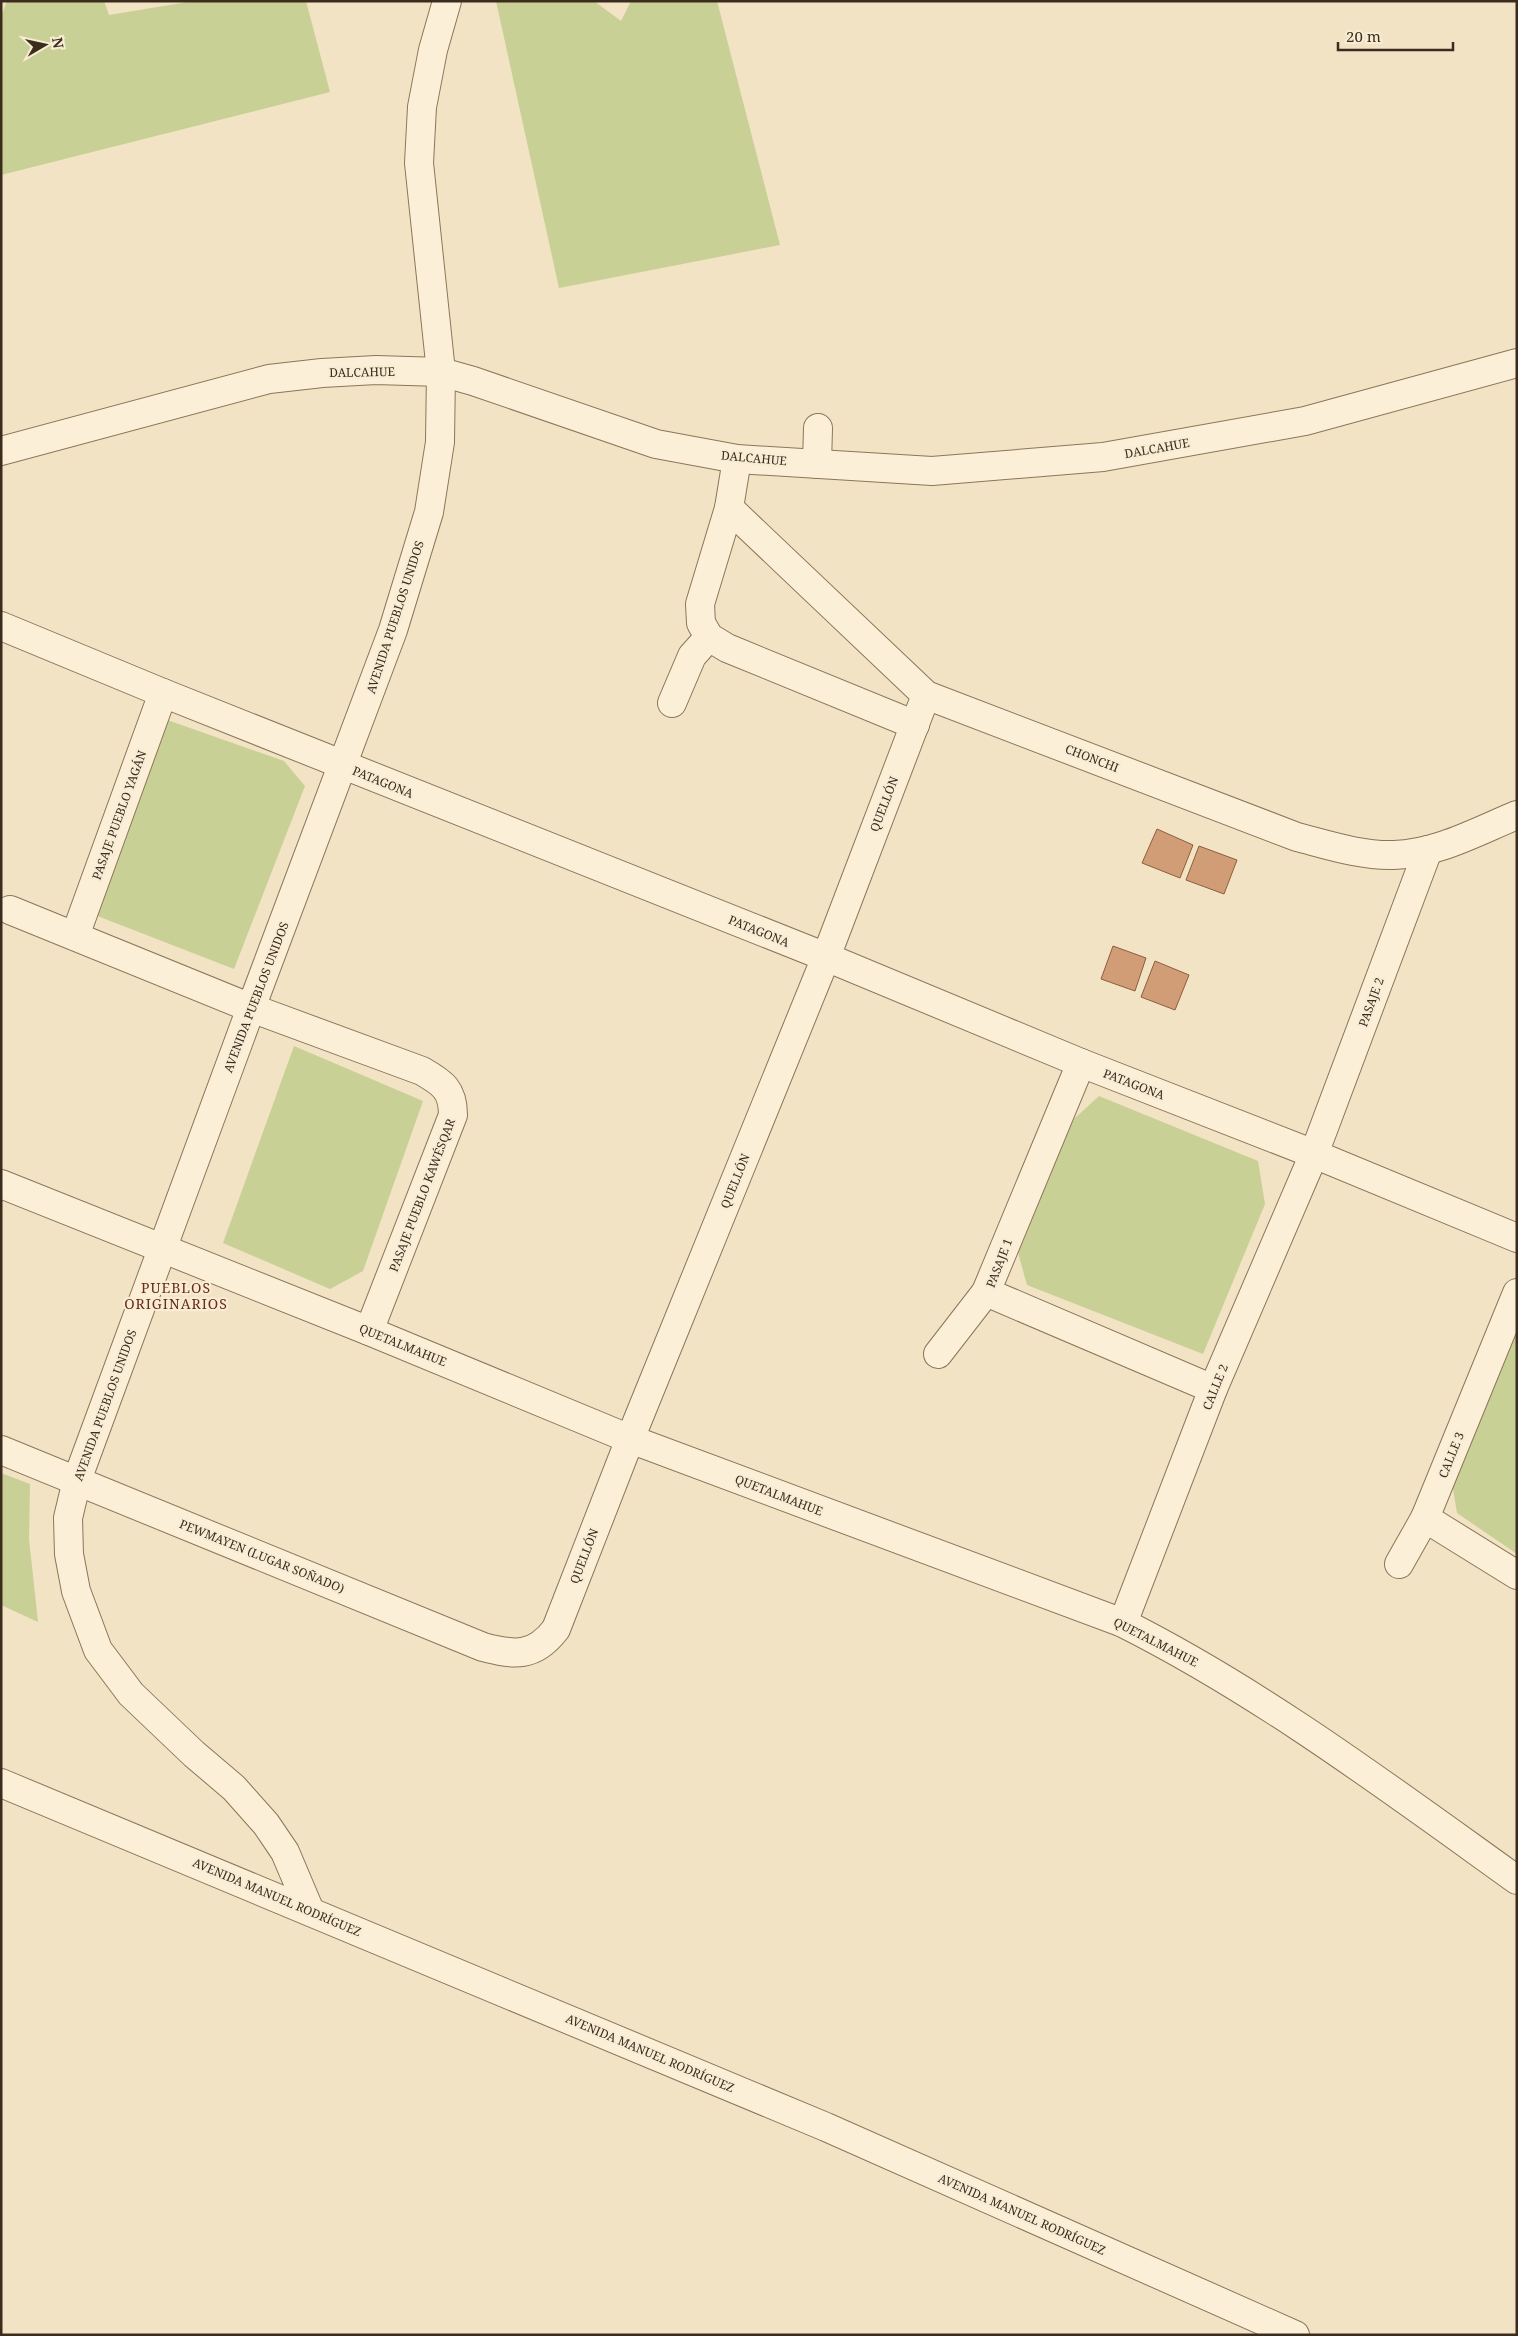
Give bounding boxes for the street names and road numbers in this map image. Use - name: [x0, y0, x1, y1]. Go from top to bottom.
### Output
- street label: DALCAHUE: [329, 363, 395, 381]
- street label: DALCAHUE: [1123, 434, 1191, 462]
- street label: DALCAHUE: [720, 447, 788, 469]
- street label: AVENIDA PUEBLOS UNIDOS: [362, 538, 428, 696]
- street label: CHONCHI: [1063, 740, 1121, 776]
- street label: PASAJE PUEBLO YAGÁN: [88, 748, 150, 882]
- street label: PATAGONA: [350, 762, 417, 802]
- street label: QUELLÓN: [866, 774, 902, 834]
- street label: PATAGONA: [726, 911, 793, 951]
- street label: AVENIDA PUEBLOS UNIDOS: [219, 919, 293, 1075]
- street label: PASAJE 2: [1354, 975, 1388, 1029]
- street label: PATAGONA: [1101, 1065, 1168, 1104]
- street label: PASAJE PUEBLO KAWÉSQAR: [385, 1116, 459, 1274]
- street label: QUELLÓN: [716, 1151, 754, 1211]
- street label: PASAJE 1: [982, 1236, 1016, 1290]
- street label: QUETALMAHUE: [357, 1320, 449, 1370]
- street label: AVENIDA PUEBLOS UNIDOS: [70, 1327, 140, 1483]
- street label: CALLE 2: [1198, 1362, 1232, 1412]
- street label: CALLE 3: [1434, 1429, 1468, 1480]
- street label: QUETALMAHUE: [733, 1470, 825, 1520]
- street label: PEWMAYEN (LUGAR SOÑADO): [177, 1515, 347, 1597]
- street label: QUELLÓN: [566, 1526, 602, 1586]
- street label: QUETALMAHUE: [1111, 1613, 1201, 1671]
- street label: AVENIDA MANUEL RODRÍGUEZ: [190, 1854, 364, 1940]
- street label: AVENIDA MANUEL RODRÍGUEZ: [563, 2010, 737, 2096]
- street label: AVENIDA MANUEL RODRÍGUEZ: [936, 2169, 1108, 2259]

